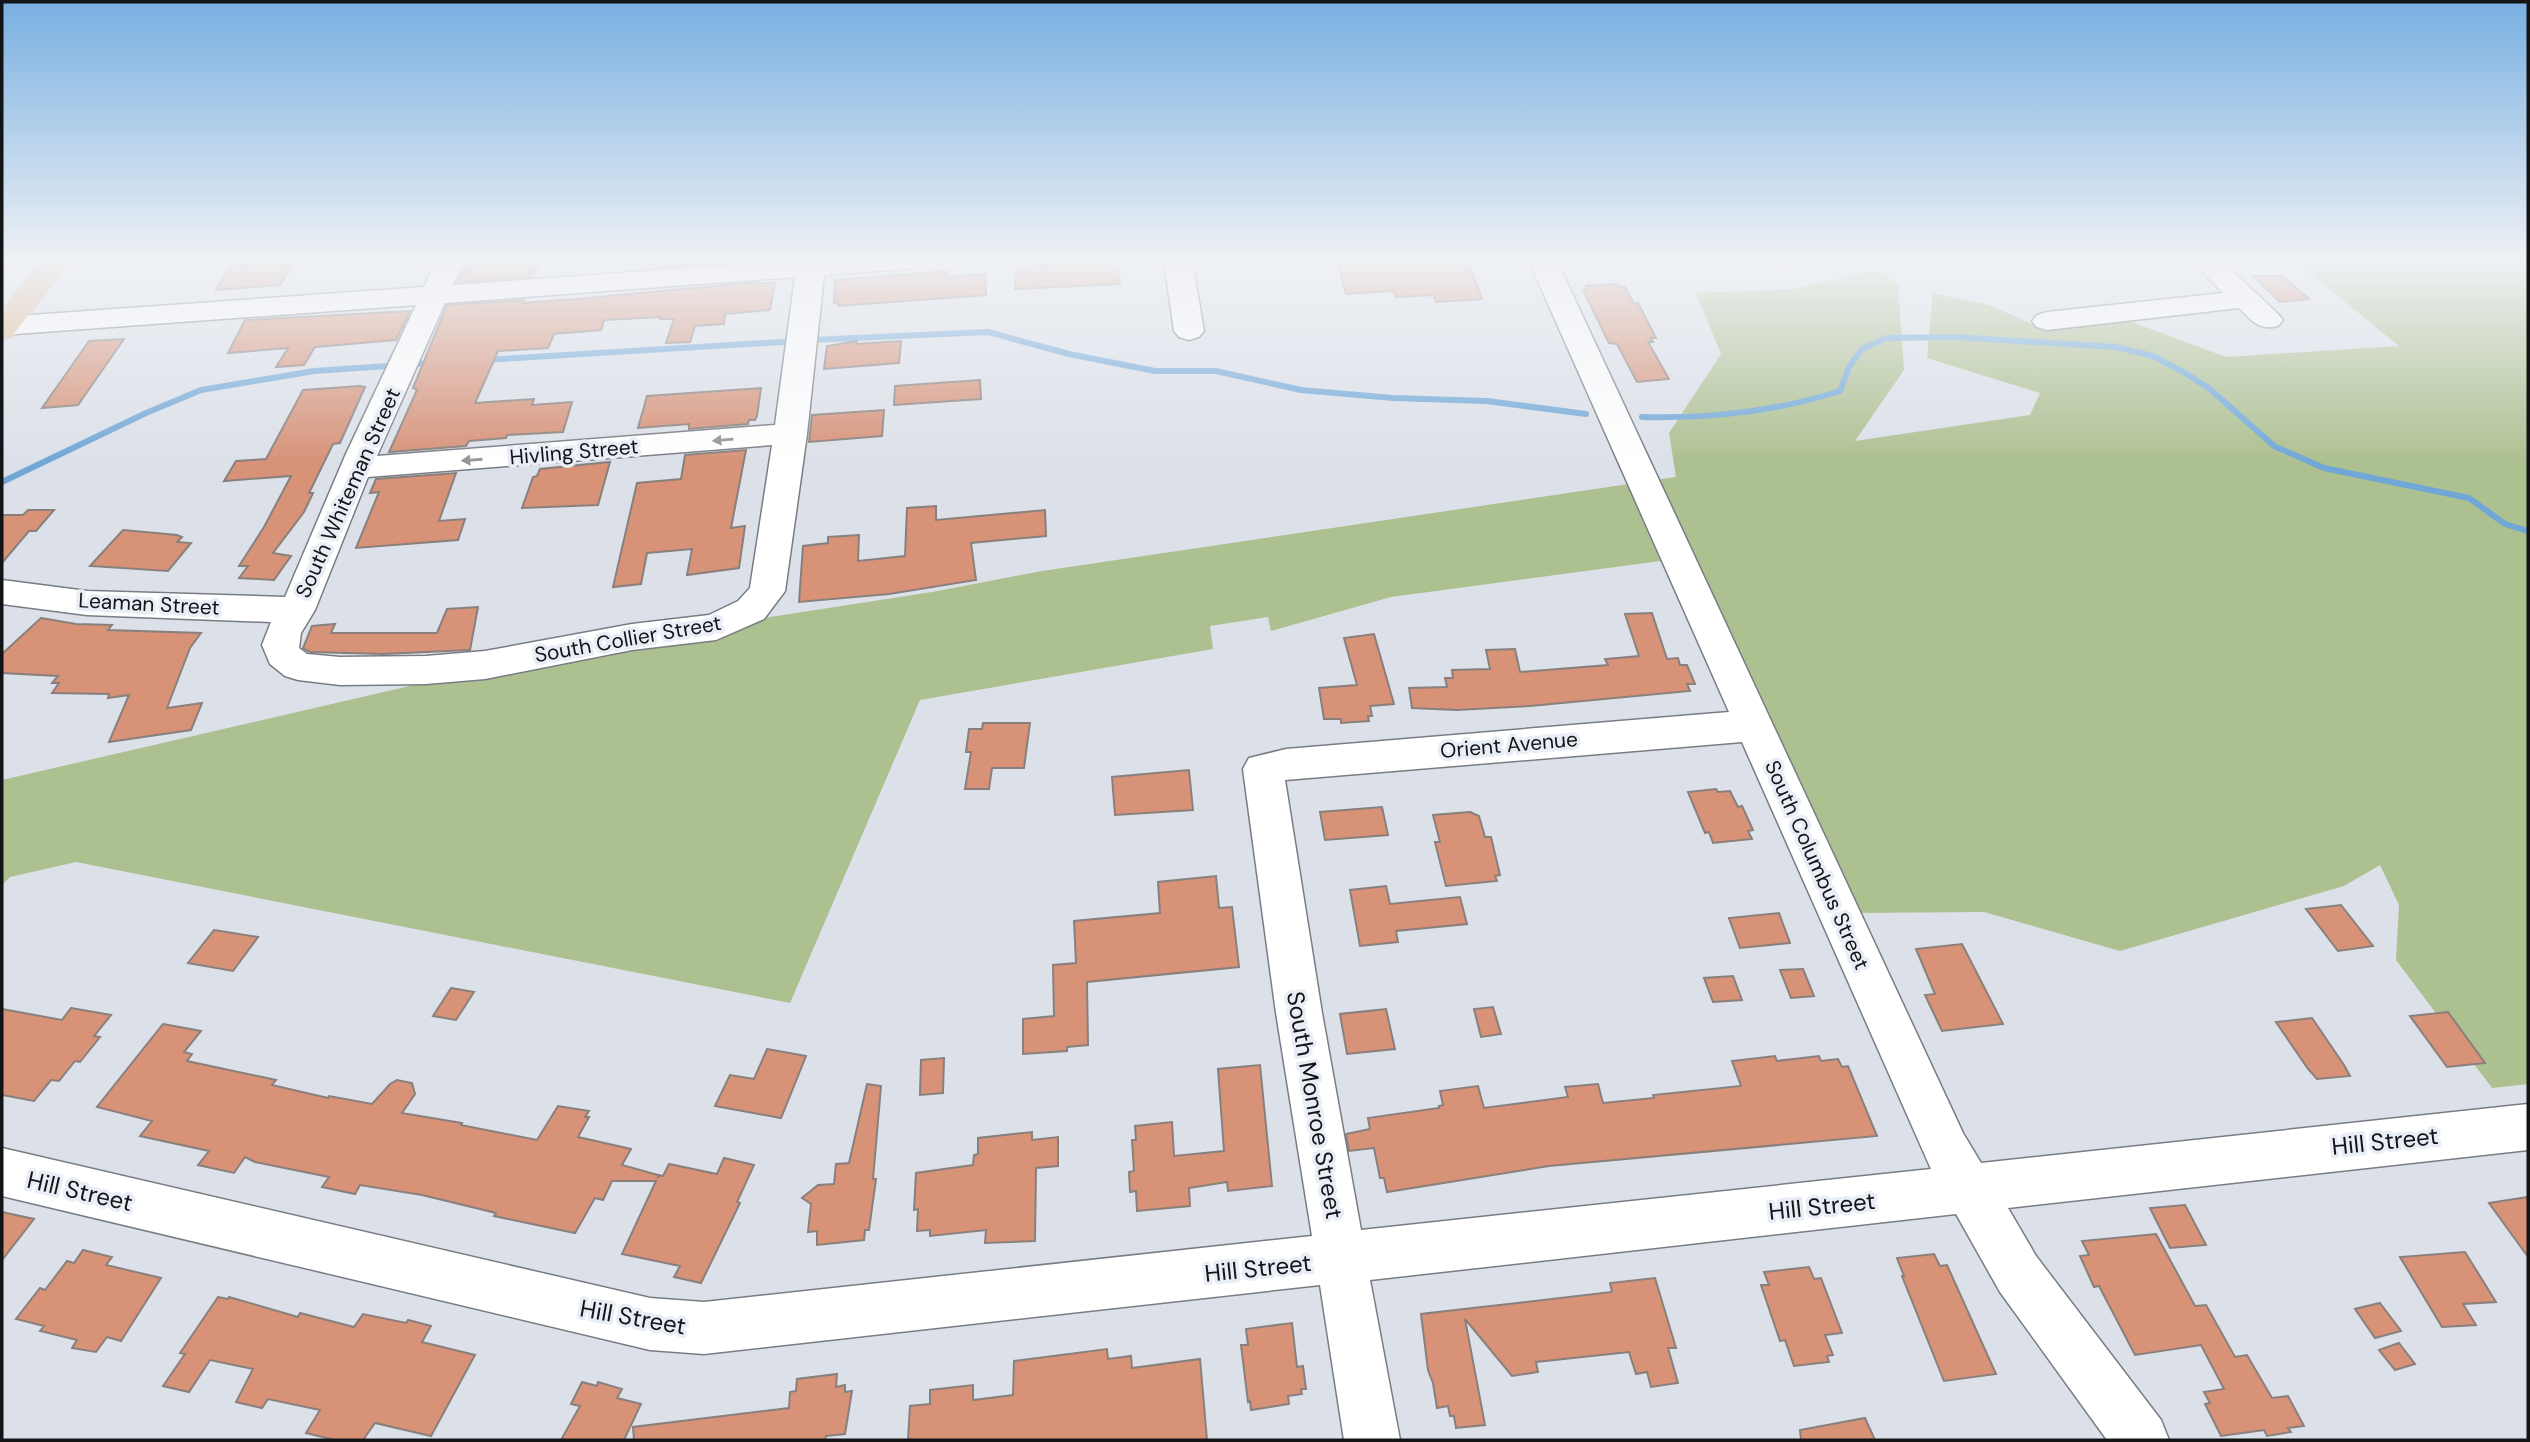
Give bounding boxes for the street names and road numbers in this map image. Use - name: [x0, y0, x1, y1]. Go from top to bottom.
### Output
- street label: South Whiteman Street: [289, 384, 407, 602]
- street label: Hivling Street: [509, 432, 639, 472]
- street label: Leaman Street: [78, 586, 220, 622]
- street label: South Collier Street: [532, 609, 724, 669]
- street label: Orient Avenue: [1439, 725, 1579, 765]
- street label: South Columbus Street: [1758, 756, 1876, 974]
- street label: South Monroe Street: [1280, 989, 1350, 1221]
- street label: Hill Street: [2330, 1120, 2440, 1162]
- street label: Hill Street: [24, 1164, 136, 1218]
- street label: Hill Street: [1767, 1185, 1877, 1227]
- street label: Hill Street: [1203, 1247, 1313, 1289]
- street label: Hill Street: [578, 1292, 688, 1342]

